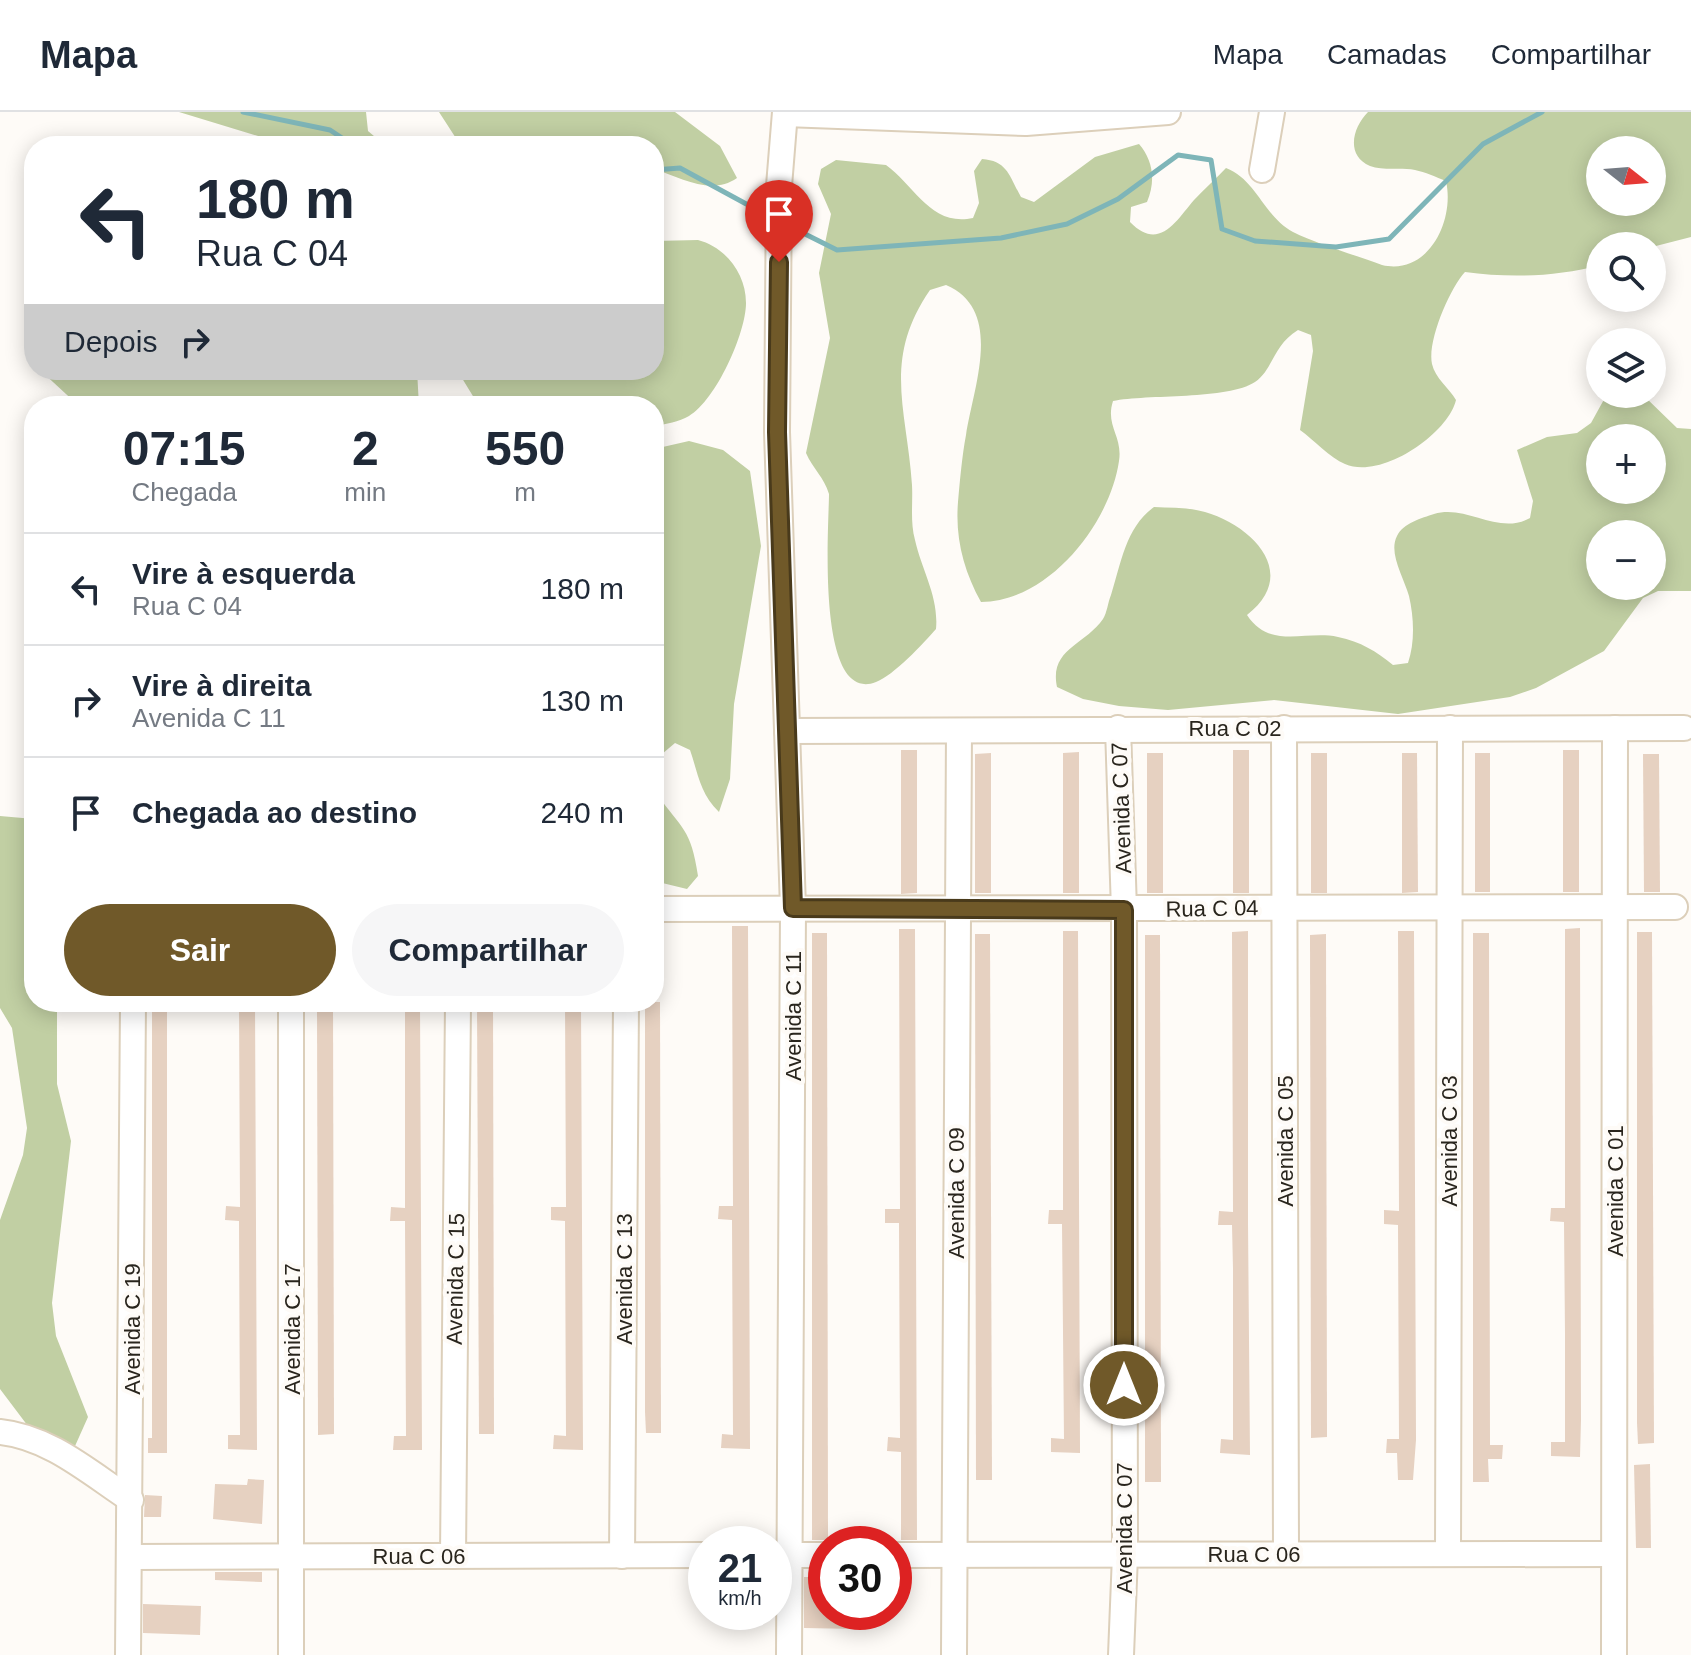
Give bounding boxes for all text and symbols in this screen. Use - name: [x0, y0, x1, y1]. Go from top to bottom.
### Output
- text: Mapa: [40, 34, 137, 76]
- text: Mapa: [1213, 39, 1283, 70]
- text: Camadas: [1327, 39, 1447, 70]
- text: Compartilhar: [1491, 39, 1651, 70]
- north arrow: [1586, 136, 1666, 216]
- map controls: [1586, 136, 1666, 600]
- text: 180 m: [196, 167, 355, 230]
- icon: left: [64, 168, 168, 272]
- pin: [745, 180, 813, 262]
- icon: arrive: [757, 192, 801, 236]
- button: search: [1586, 232, 1666, 312]
- text: Rua C 04: [196, 233, 348, 274]
- icon: right: [173, 320, 217, 364]
- text: Depois: [64, 325, 157, 358]
- button: layers: [1586, 328, 1666, 408]
- text: 07:15: [123, 422, 246, 475]
- text: 2: [352, 422, 379, 475]
- text: 550: [485, 422, 565, 475]
- button: +: [1586, 424, 1666, 504]
- text: Chegada: [131, 477, 237, 507]
- text: min: [344, 477, 386, 507]
- text: m: [514, 477, 536, 507]
- button: −: [1586, 520, 1666, 600]
- text: Vire à esquerda: [132, 557, 355, 590]
- icon: left: [64, 567, 108, 611]
- text: 180 m: [541, 572, 624, 605]
- text: Rua C 04: [132, 591, 242, 621]
- text: Vire à direita: [132, 669, 312, 702]
- icon: right: [64, 679, 108, 723]
- text: 130 m: [541, 684, 624, 717]
- text: Avenida C 11: [132, 703, 286, 733]
- street label: Rua C 02: [1189, 716, 1281, 741]
- street label: Avenida C 07: [1107, 742, 1136, 874]
- icon: arrive: [64, 791, 108, 835]
- text: Chegada ao destino: [132, 796, 417, 829]
- text: 240 m: [541, 796, 624, 829]
- street label: Rua C 04: [1165, 895, 1259, 922]
- button: Sair: [64, 904, 336, 996]
- button: Compartilhar: [352, 904, 624, 996]
- street label: Avenida C 11: [781, 951, 806, 1081]
- street label: Avenida C 05: [1273, 1075, 1298, 1207]
- street label: Avenida C 03: [1437, 1075, 1462, 1207]
- street label: Avenida C 01: [1603, 1125, 1628, 1257]
- street label: Avenida C 09: [944, 1127, 969, 1259]
- street label: Avenida C 15: [442, 1213, 469, 1345]
- street label: Avenida C 13: [612, 1213, 637, 1345]
- street label: Avenida C 19: [120, 1263, 145, 1395]
- street label: Avenida C 17: [280, 1263, 305, 1395]
- position arrow: [1082, 1343, 1166, 1427]
- street label: Avenida C 07: [1112, 1462, 1137, 1594]
- speed limit sign: 30: [808, 1526, 912, 1630]
- street label: Rua C 06: [1208, 1542, 1300, 1567]
- street label: Rua C 06: [373, 1544, 465, 1569]
- text: 21: [718, 1546, 762, 1590]
- text: km/h: [718, 1587, 762, 1609]

